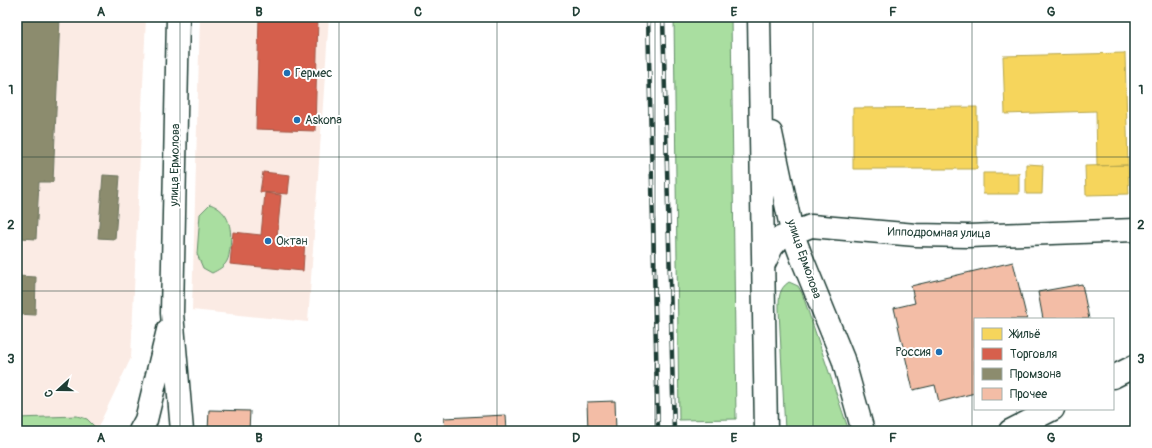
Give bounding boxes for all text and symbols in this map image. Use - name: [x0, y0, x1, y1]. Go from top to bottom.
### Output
- text: A: [97, 4, 106, 20]
- text: B: [255, 4, 263, 20]
- text: C: [414, 4, 422, 20]
- text: D: [572, 4, 580, 20]
- text: E: [731, 4, 738, 20]
- text: F: [889, 4, 897, 20]
- text: G: [1047, 4, 1056, 20]
- place label: Гермес: [295, 66, 332, 81]
- marker: Гермес: [282, 68, 292, 78]
- text: 1: [8, 82, 14, 98]
- text: 1: [1138, 82, 1144, 98]
- place label: Askona: [305, 113, 342, 128]
- marker: Askona: [292, 115, 302, 125]
- street label: улица Ермолова: [167, 123, 183, 208]
- street label: улица Ермолова: [783, 216, 825, 301]
- text: 2: [7, 217, 15, 233]
- text: 2: [1137, 217, 1145, 233]
- street label: Ипподромная улица: [887, 225, 991, 241]
- place label: Октан: [276, 234, 307, 249]
- marker: Октан: [263, 236, 273, 246]
- legend: [974, 318, 1114, 410]
- text: Жильё: [1008, 327, 1041, 342]
- place label: Россия: [895, 345, 931, 360]
- marker: Россия: [934, 347, 944, 357]
- text: Торговля: [1010, 347, 1058, 362]
- text: 3: [7, 351, 15, 367]
- text: 3: [1137, 351, 1145, 367]
- text: Промзона: [1010, 367, 1061, 382]
- north arrow: [38, 370, 78, 410]
- text: Прочее: [1010, 387, 1047, 402]
- text: С: [42, 388, 56, 399]
- text: A: [97, 430, 106, 446]
- text: B: [255, 430, 263, 446]
- text: C: [414, 430, 422, 446]
- text: D: [572, 430, 580, 446]
- text: E: [731, 430, 738, 446]
- text: F: [889, 430, 897, 446]
- text: G: [1047, 430, 1056, 446]

